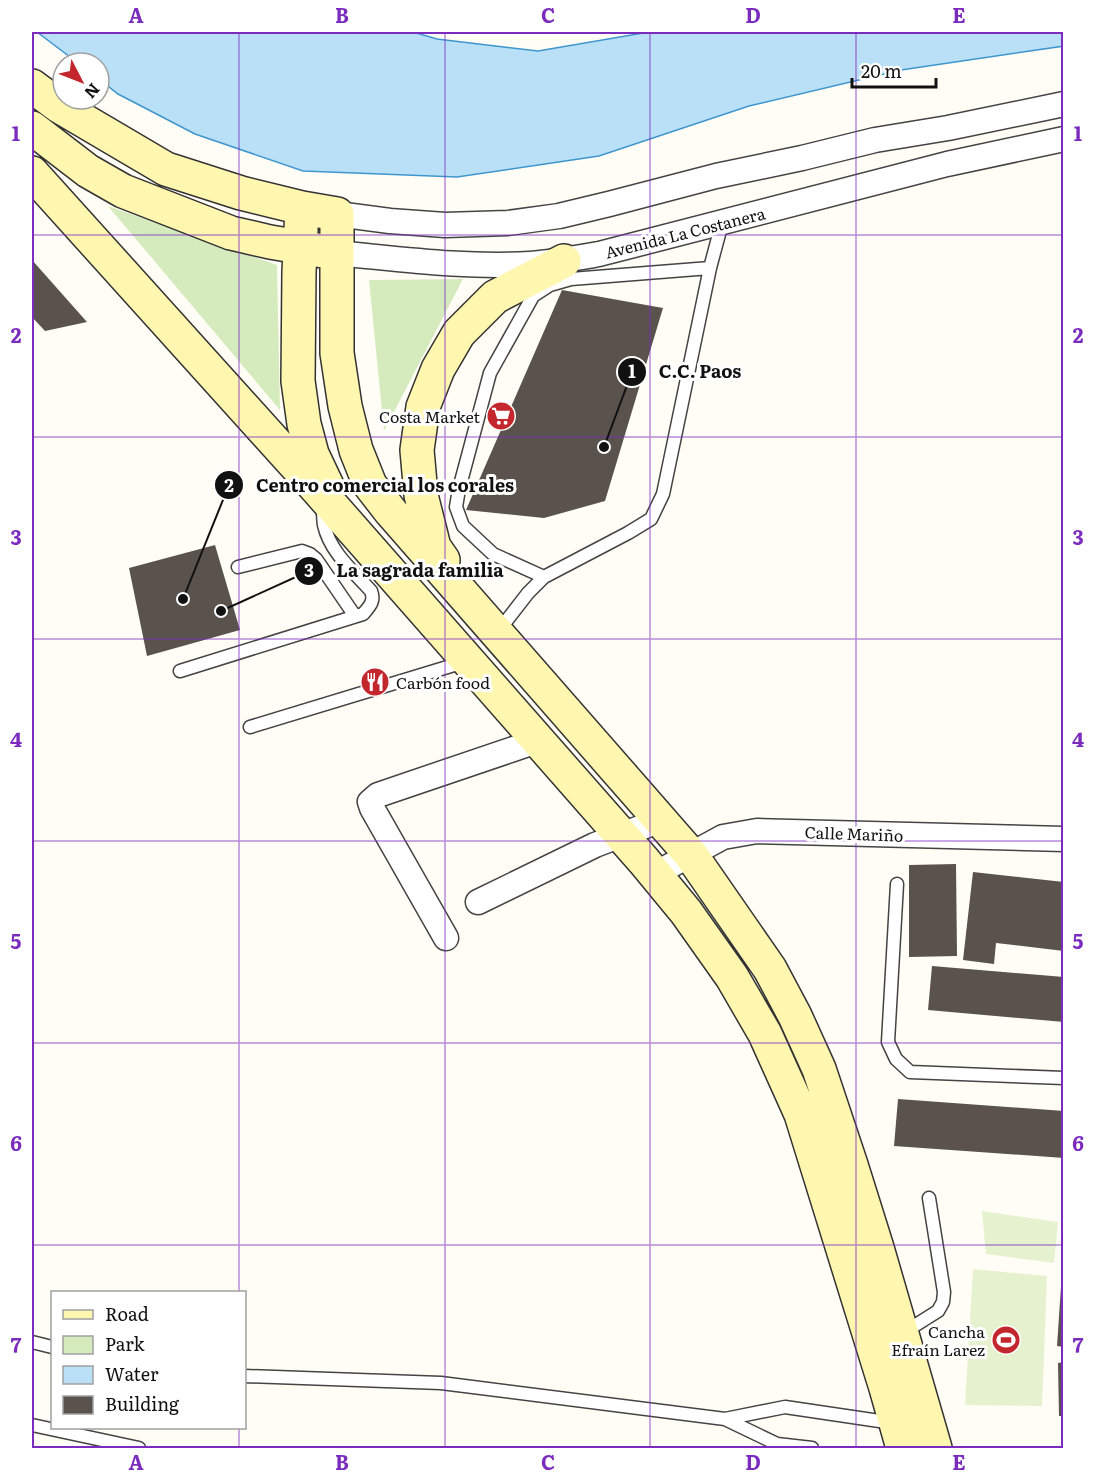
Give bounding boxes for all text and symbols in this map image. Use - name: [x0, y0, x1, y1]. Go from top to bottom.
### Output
- text: A: [128, 0, 144, 29]
- text: B: [335, 0, 349, 29]
- text: C: [541, 0, 555, 29]
- text: D: [745, 0, 761, 29]
- text: E: [952, 0, 966, 29]
- north arrow: [51, 51, 111, 111]
- scale bar: [852, 51, 936, 89]
- text: 20 m: [861, 57, 902, 84]
- text: N: [79, 79, 106, 105]
- text: 1: [12, 117, 20, 147]
- text: 1: [1074, 117, 1082, 147]
- street label: Avenida La Costanera: [602, 200, 768, 263]
- text: 2: [11, 319, 22, 349]
- text: 2: [1073, 319, 1084, 349]
- callout: C.C. Paos: [617, 354, 754, 390]
- text: 1: [628, 357, 636, 384]
- text: C.C. Paos: [659, 357, 741, 384]
- supermarket icon: Costa Market: [485, 400, 517, 432]
- place label: Costa Market: [379, 404, 481, 428]
- callout: Centro comercial los corales: [214, 467, 526, 503]
- text: 2: [224, 471, 234, 498]
- text: Centro comercial los corales: [256, 471, 514, 498]
- text: 3: [10, 521, 22, 551]
- text: 3: [1072, 521, 1084, 551]
- callout: La sagrada familia: [294, 553, 516, 589]
- text: 3: [304, 556, 314, 583]
- text: La sagrada familia: [336, 556, 504, 583]
- restaurant icon: Carbón food: [359, 666, 391, 698]
- place label: Carbón food: [396, 670, 490, 694]
- text: 4: [10, 723, 22, 753]
- text: 4: [1072, 723, 1084, 753]
- street label: Calle Mariño: [804, 819, 904, 847]
- text: 5: [11, 925, 22, 955]
- text: 5: [1073, 925, 1084, 955]
- text: 6: [10, 1127, 22, 1157]
- text: 6: [1072, 1127, 1084, 1157]
- legend: [51, 1291, 246, 1429]
- text: Road: [105, 1300, 149, 1327]
- place label: Cancha Efraín Larez: [891, 1319, 985, 1361]
- sports icon: Cancha Efraín Larez: [990, 1324, 1022, 1356]
- text: 7: [11, 1329, 22, 1359]
- text: 7: [1073, 1329, 1084, 1359]
- text: Park: [105, 1330, 146, 1357]
- text: Water: [105, 1360, 159, 1387]
- text: Building: [105, 1390, 180, 1417]
- text: A: [128, 1446, 144, 1476]
- text: B: [335, 1446, 349, 1476]
- text: C: [541, 1446, 555, 1476]
- text: D: [745, 1446, 761, 1476]
- text: E: [952, 1446, 966, 1476]

